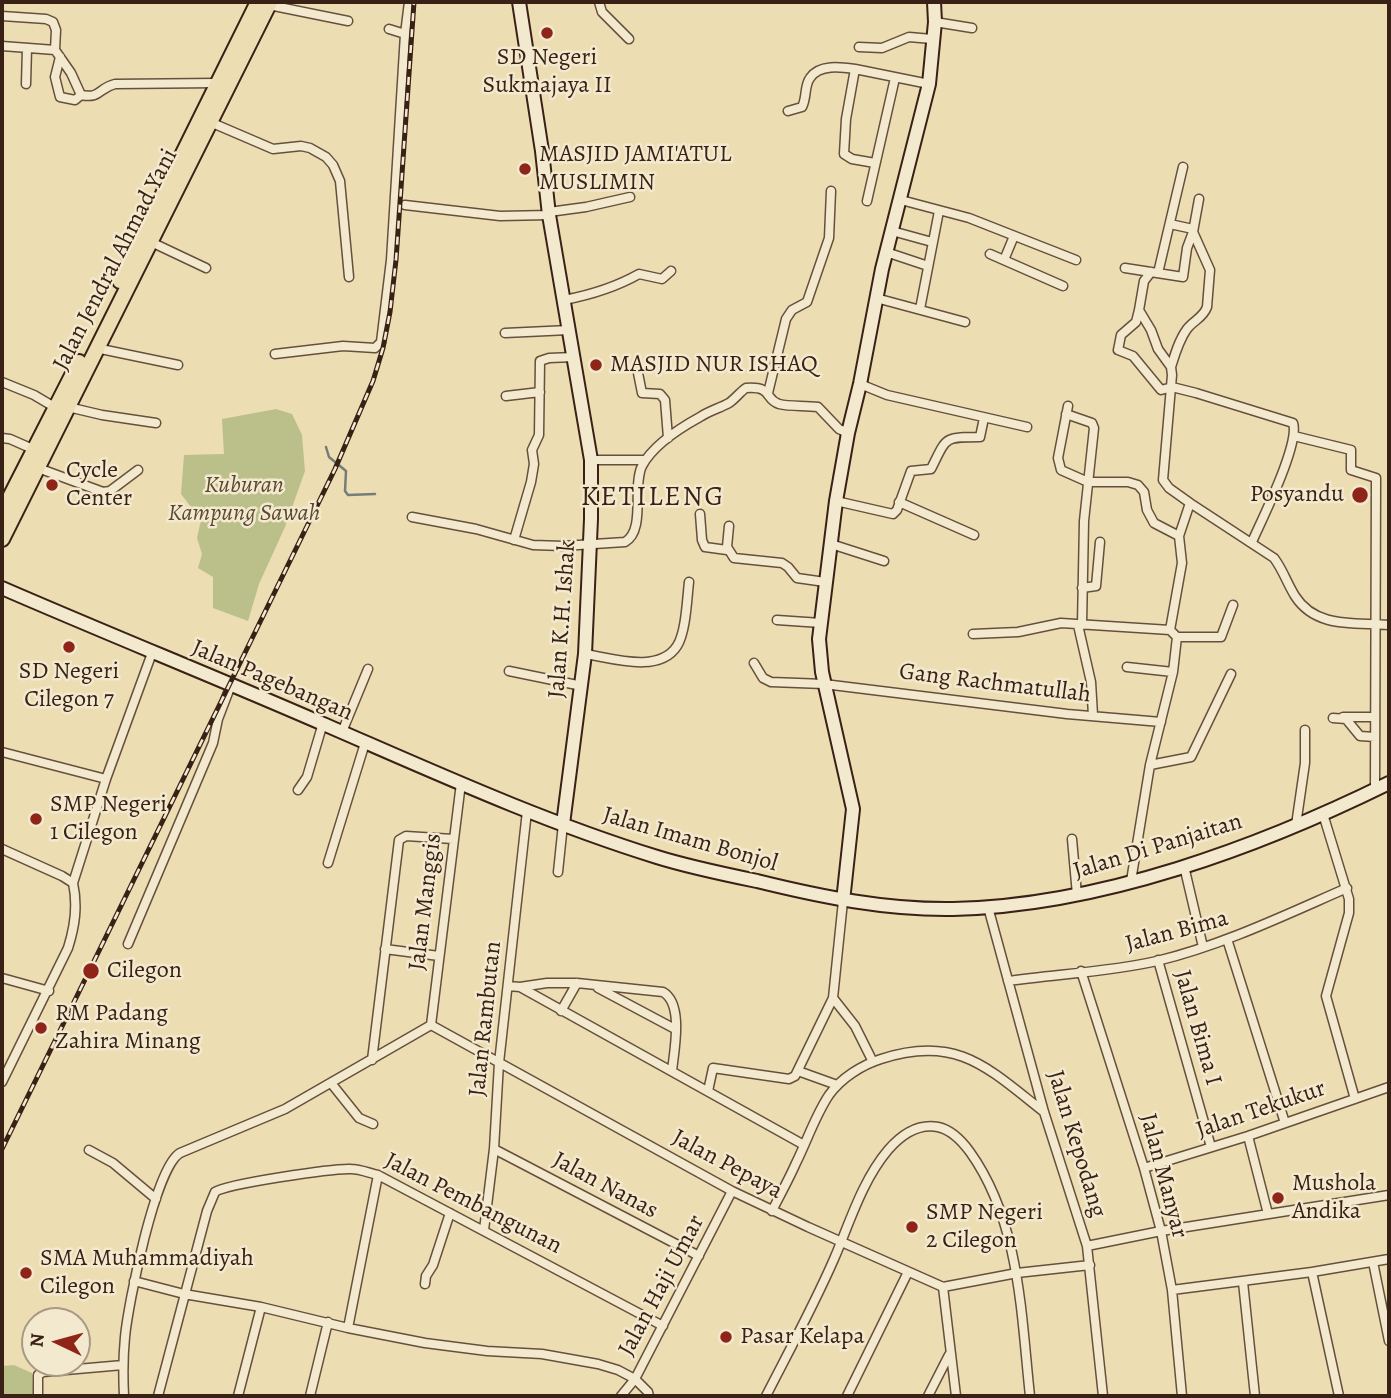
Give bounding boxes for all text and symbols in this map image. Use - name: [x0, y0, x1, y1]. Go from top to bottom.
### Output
- marker: SD Negeri Sukmajaya II: [539, 25, 555, 41]
- place label: SD Negeri Sukmajaya II: [482, 44, 612, 100]
- place label: MASJID JAMI'ATUL MUSLIMIN: [539, 141, 731, 197]
- street label: Jalan Jendral Ahmad Yani: [47, 144, 185, 376]
- marker: MASJID JAMI'ATUL MUSLIMIN: [517, 161, 533, 177]
- place label: MASJID NUR ISHAQ: [610, 351, 818, 379]
- marker: MASJID NUR ISHAQ: [588, 357, 604, 373]
- place label: Cycle Center: [66, 457, 132, 513]
- park label: Kuburan Kampung Sawah: [168, 472, 320, 528]
- marker: Cycle Center: [44, 477, 60, 493]
- district label: KETILENG: [582, 481, 724, 515]
- place label: Posyandu: [1250, 481, 1344, 509]
- marker: Posyandu: [1350, 485, 1370, 505]
- street label: Jalan K.H. Ishak: [543, 539, 583, 699]
- street label: Jalan Pagebangan: [187, 634, 357, 728]
- marker: SD Negeri Cilegon 7: [61, 639, 77, 655]
- place label: SD Negeri Cilegon 7: [19, 658, 119, 714]
- street label: Gang Rachmatullah: [897, 658, 1093, 710]
- place label: SMP Negeri 1 Cilegon: [50, 791, 167, 847]
- street label: Jalan Imam Bonjol: [599, 801, 781, 879]
- street label: Jalan Di Panjaitan: [1070, 808, 1246, 886]
- marker: SMP Negeri 1 Cilegon: [28, 811, 44, 827]
- street label: Jalan Manggis: [403, 832, 449, 972]
- street label: Jalan Bima: [1122, 904, 1232, 960]
- street label: Jalan Rambutan: [464, 940, 508, 1098]
- place label: Cilegon: [107, 957, 182, 985]
- marker: Cilegon: [81, 961, 101, 981]
- street label: Jalan Bima I: [1167, 967, 1227, 1089]
- place label: RM Padang Zahira Minang: [55, 1000, 201, 1056]
- marker: RM Padang Zahira Minang: [33, 1020, 49, 1036]
- street label: Jalan Kepodang: [1040, 1067, 1112, 1221]
- street label: Jalan Tekukur: [1193, 1074, 1329, 1146]
- street label: Jalan Manyar: [1133, 1110, 1193, 1242]
- street label: Jalan Pepaya: [667, 1124, 787, 1206]
- street label: Jalan Nanas: [547, 1146, 663, 1226]
- street label: Jalan Pembangunan: [380, 1147, 566, 1261]
- place label: Mushola Andika: [1292, 1170, 1376, 1226]
- marker: Mushola Andika: [1270, 1190, 1286, 1206]
- place label: SMP Negeri 2 Cilegon: [926, 1199, 1043, 1255]
- street label: Jalan Haji Umar: [613, 1210, 711, 1362]
- marker: SMP Negeri 2 Cilegon: [904, 1219, 920, 1235]
- place label: SMA Muhammadiyah Cilegon: [40, 1245, 254, 1301]
- marker: SMA Muhammadiyah Cilegon: [18, 1265, 34, 1281]
- north arrow: [21, 1307, 91, 1377]
- place label: Pasar Kelapa: [740, 1323, 865, 1351]
- marker: Pasar Kelapa: [718, 1329, 734, 1345]
- text: N: [24, 1332, 51, 1348]

